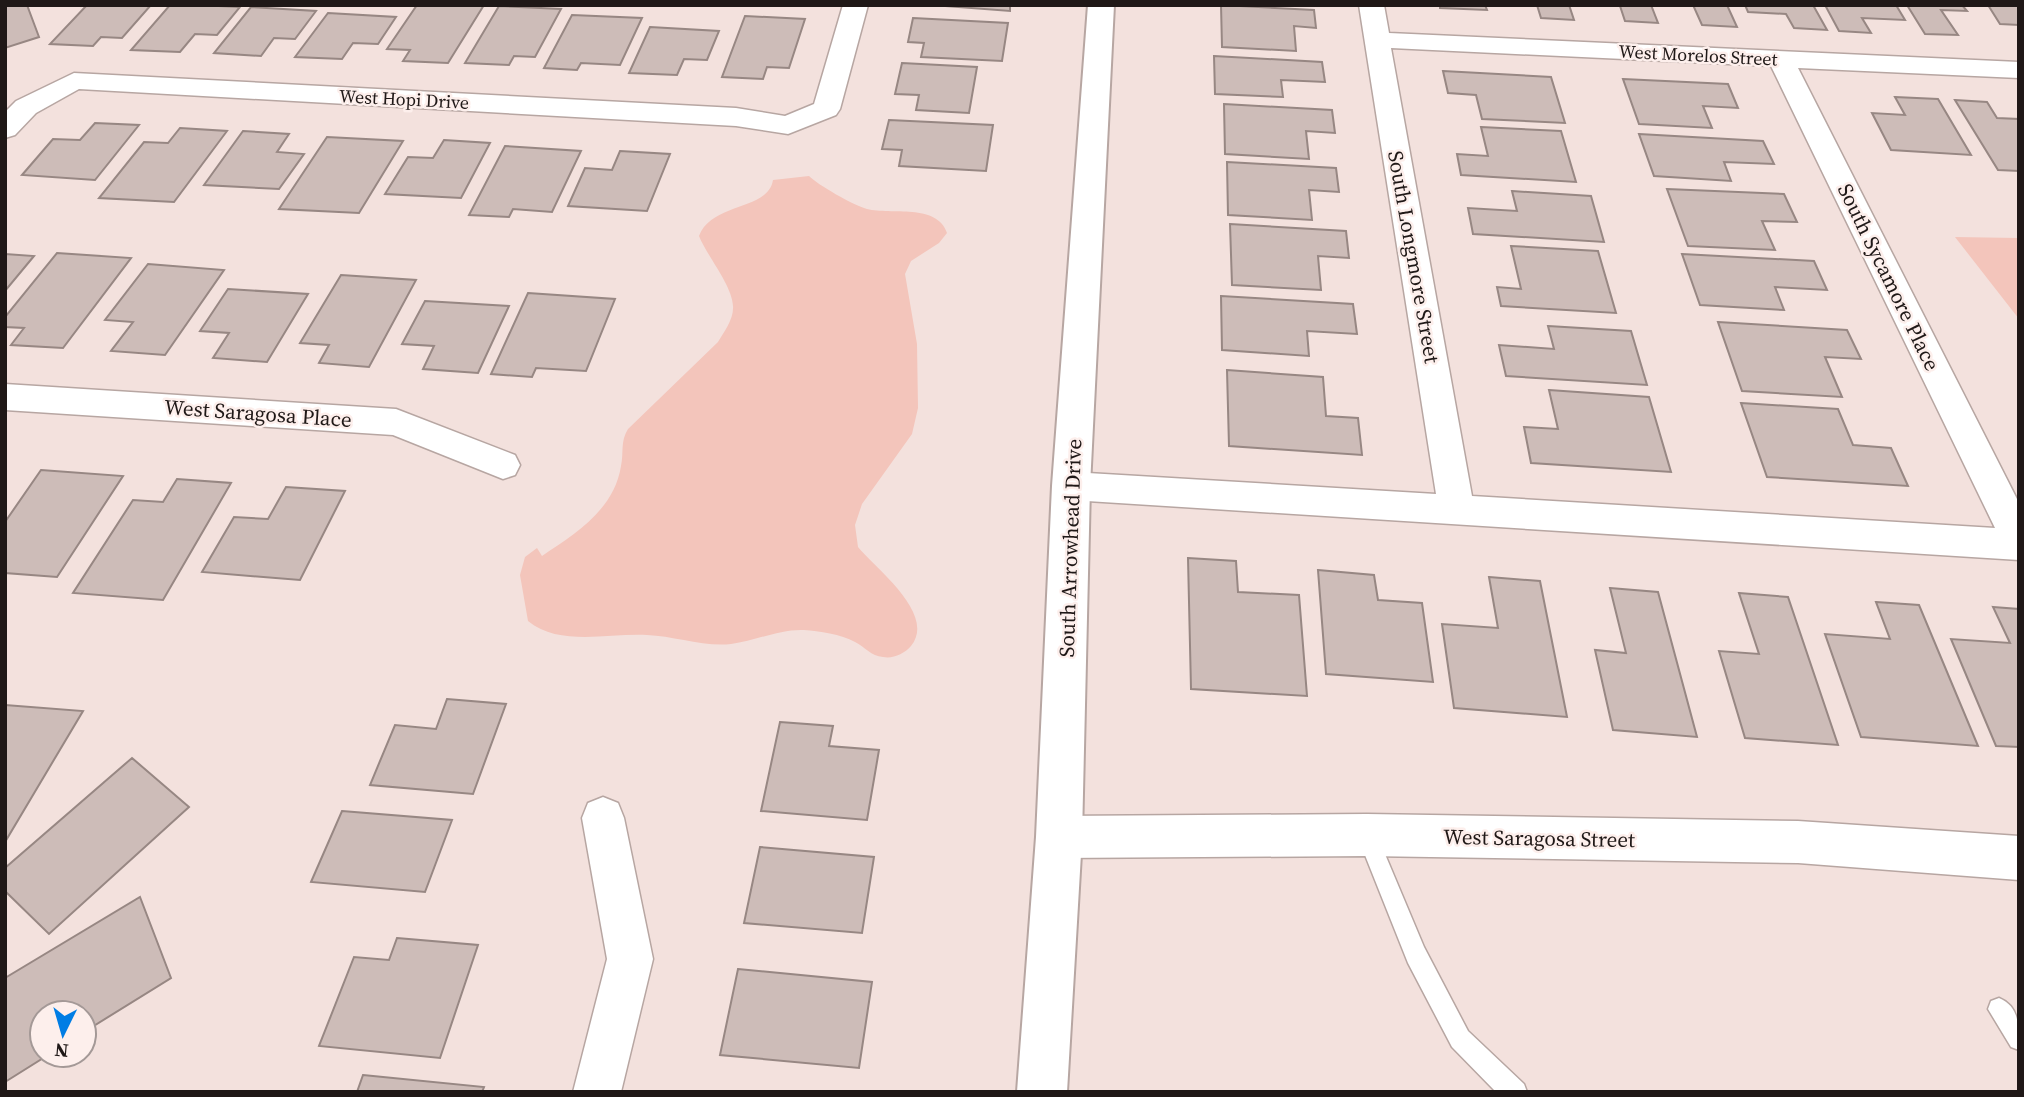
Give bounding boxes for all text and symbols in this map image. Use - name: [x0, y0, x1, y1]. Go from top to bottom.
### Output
- street label: West Morelos Street: [1618, 38, 1778, 72]
- street label: West Hopi Drive: [338, 83, 470, 115]
- street label: South Longmore Street: [1381, 148, 1447, 366]
- street label: South Sycamore Place: [1831, 179, 1947, 375]
- street label: West Saragosa Place: [163, 392, 353, 434]
- street label: South Arrowhead Drive: [1052, 438, 1088, 658]
- street label: West Saragosa Street: [1443, 822, 1635, 854]
- north arrow: [28, 999, 98, 1069]
- text: N: [53, 1037, 70, 1064]

